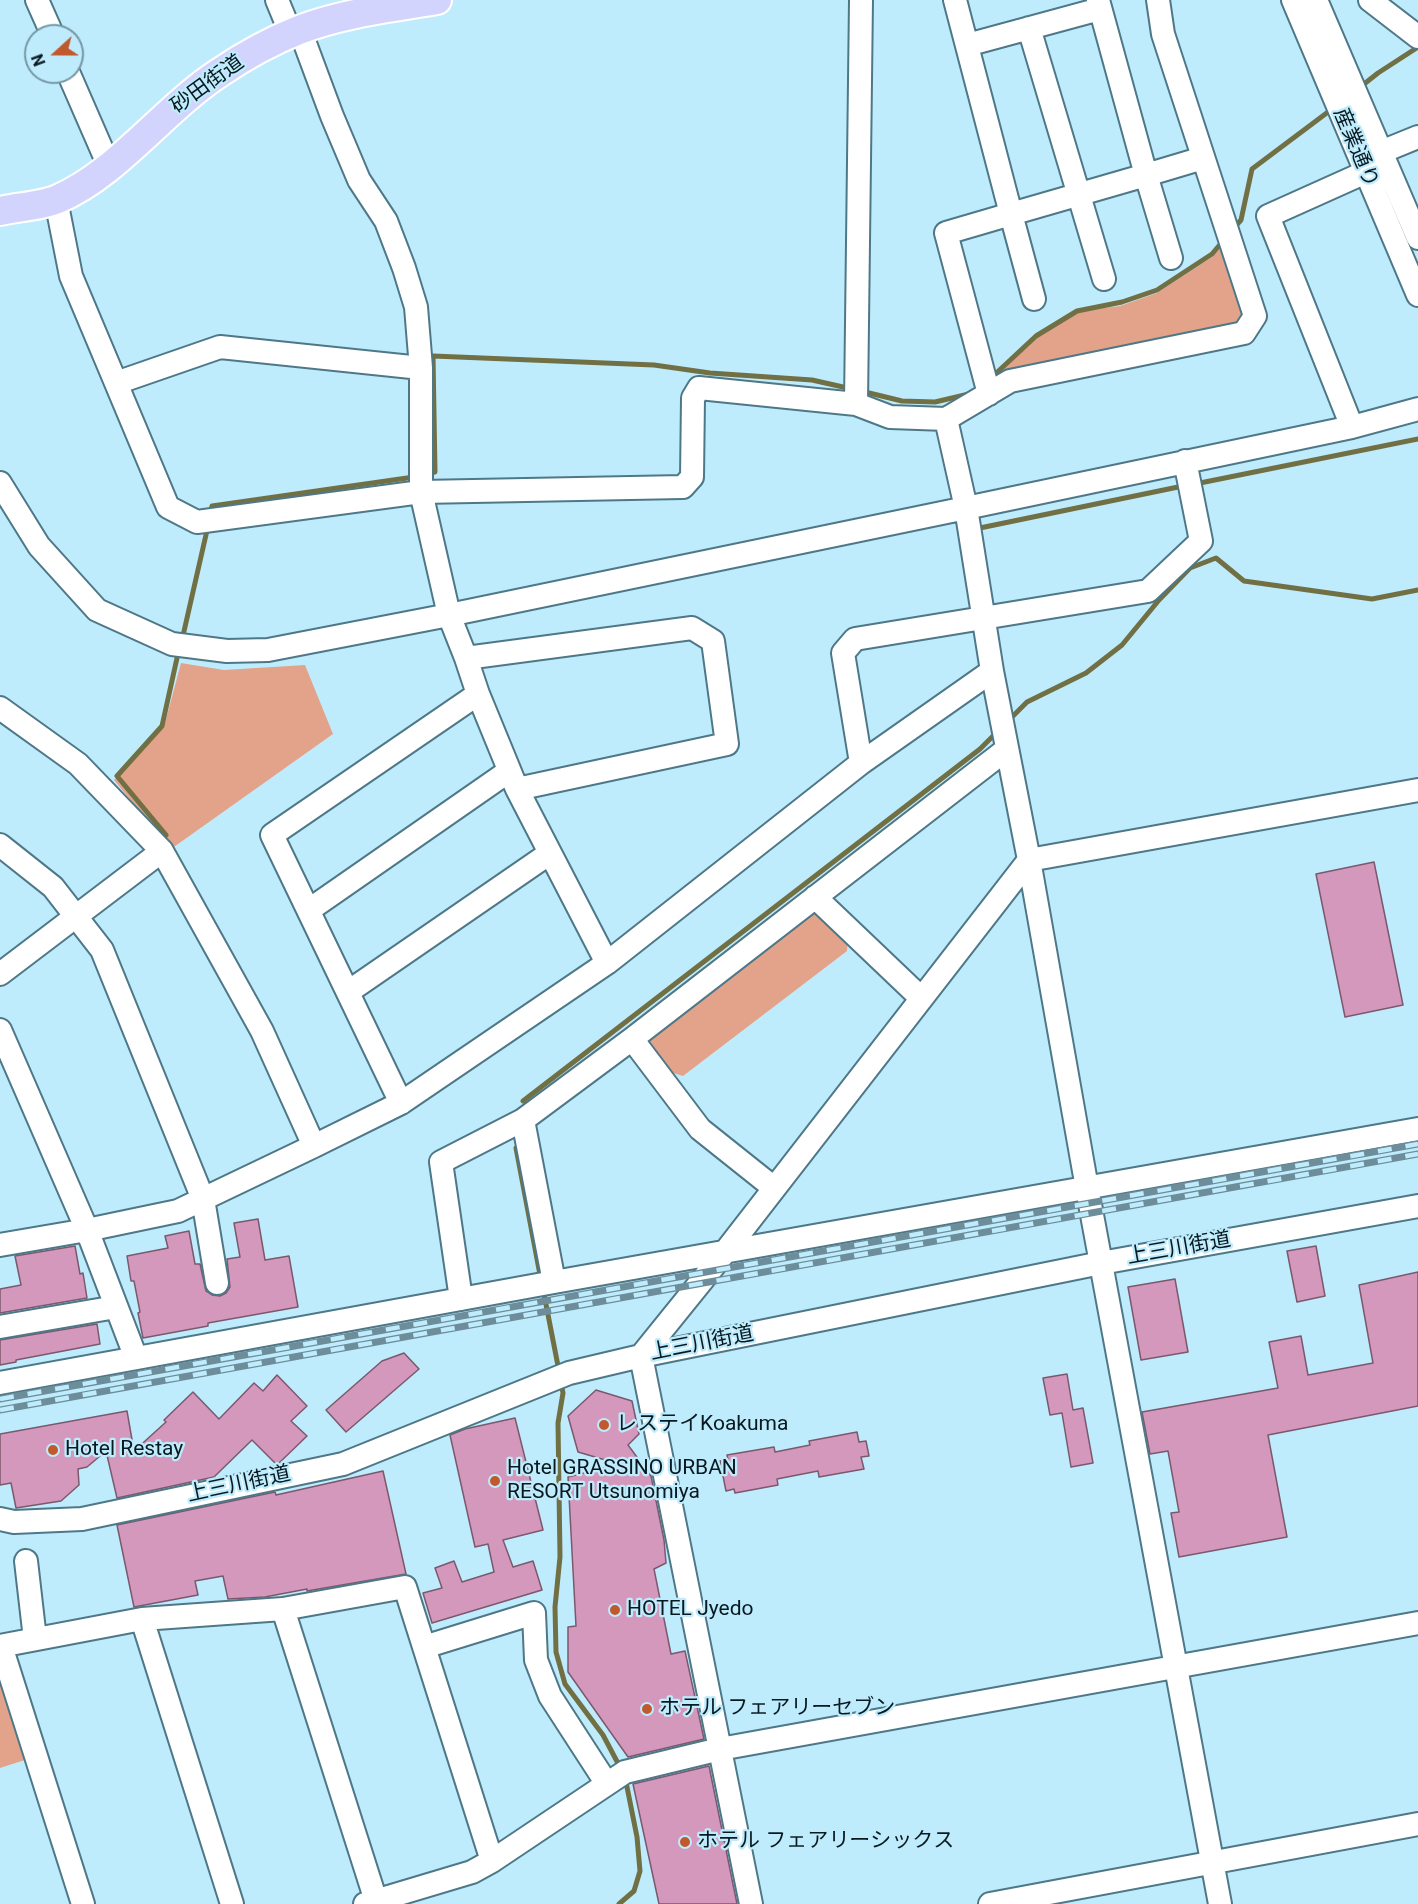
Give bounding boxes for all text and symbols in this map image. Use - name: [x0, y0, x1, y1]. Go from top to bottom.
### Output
- north arrow: [24, 24, 84, 84]
- street label: 砂田街道: [167, 50, 249, 120]
- text: N: [28, 51, 49, 69]
- street label: 産業通り: [1327, 104, 1383, 192]
- street label: 上三川街道: [1125, 1227, 1233, 1271]
- street label: 上三川街道: [648, 1322, 756, 1366]
- place label: レステイKoakuma: [616, 1412, 788, 1438]
- marker: レステイKoakuma: [597, 1418, 611, 1432]
- place label: Hotel Restay: [65, 1437, 183, 1463]
- marker: Hotel Restay: [46, 1443, 60, 1457]
- place label: Hotel GRASSINO URBAN RESORT Utsunomiya: [507, 1456, 737, 1506]
- street label: 上三川街道: [185, 1462, 293, 1508]
- marker: Hotel GRASSINO URBAN RESORT Utsunomiya: [488, 1474, 502, 1488]
- place label: HOTEL Jyedo: [627, 1597, 753, 1623]
- marker: HOTEL Jyedo: [608, 1603, 622, 1617]
- place label: ホテル フェアリーセブン: [659, 1696, 895, 1722]
- marker: ホテル フェアリーセブン: [640, 1702, 654, 1716]
- place label: ホテル フェアリーシックス: [697, 1829, 954, 1855]
- marker: ホテル フェアリーシックス: [678, 1835, 692, 1849]

